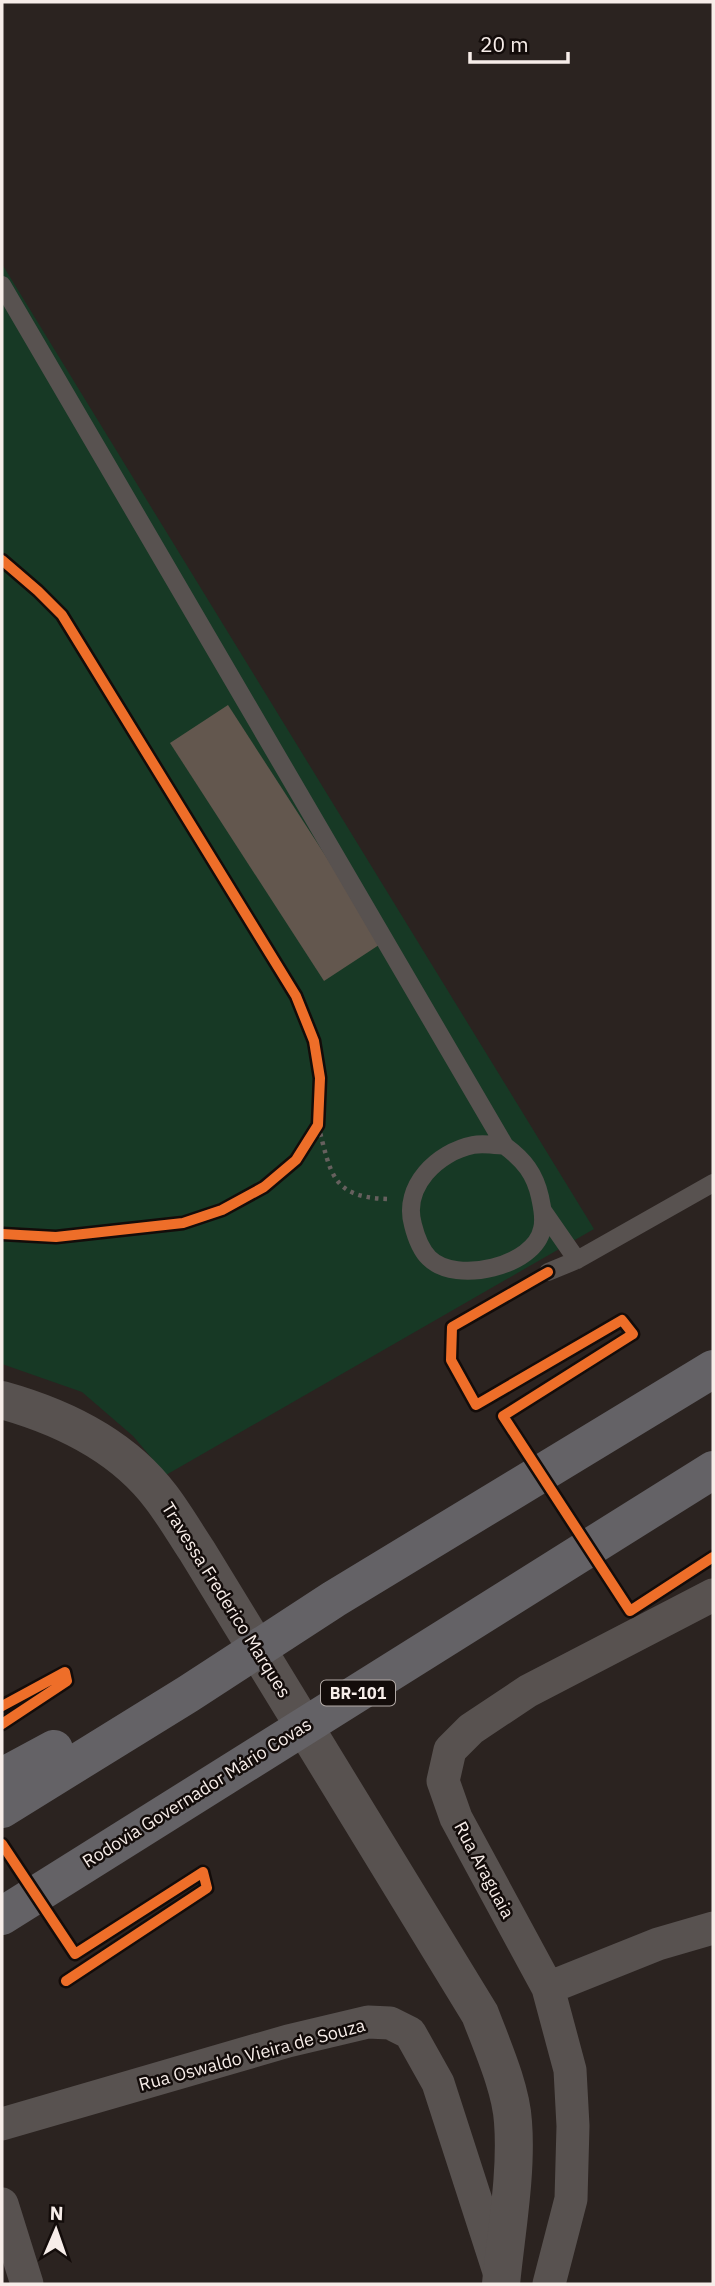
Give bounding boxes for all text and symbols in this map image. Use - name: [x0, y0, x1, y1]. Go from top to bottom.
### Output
- scale bar: [470, 21, 568, 65]
- text: 20 m: [480, 30, 529, 58]
- street label: Travessa Frederico Marques: [157, 1498, 296, 1702]
- road number: BR-101: [321, 1680, 395, 1706]
- street label: Rodovia Governador Mário Covas: [78, 1712, 315, 1873]
- street label: Rua Araguaia: [449, 1817, 520, 1923]
- street label: Rua Oswaldo Vieira de Souza: [136, 2013, 368, 2096]
- north arrow: [21, 2195, 91, 2265]
- text: N: [49, 2201, 64, 2225]

